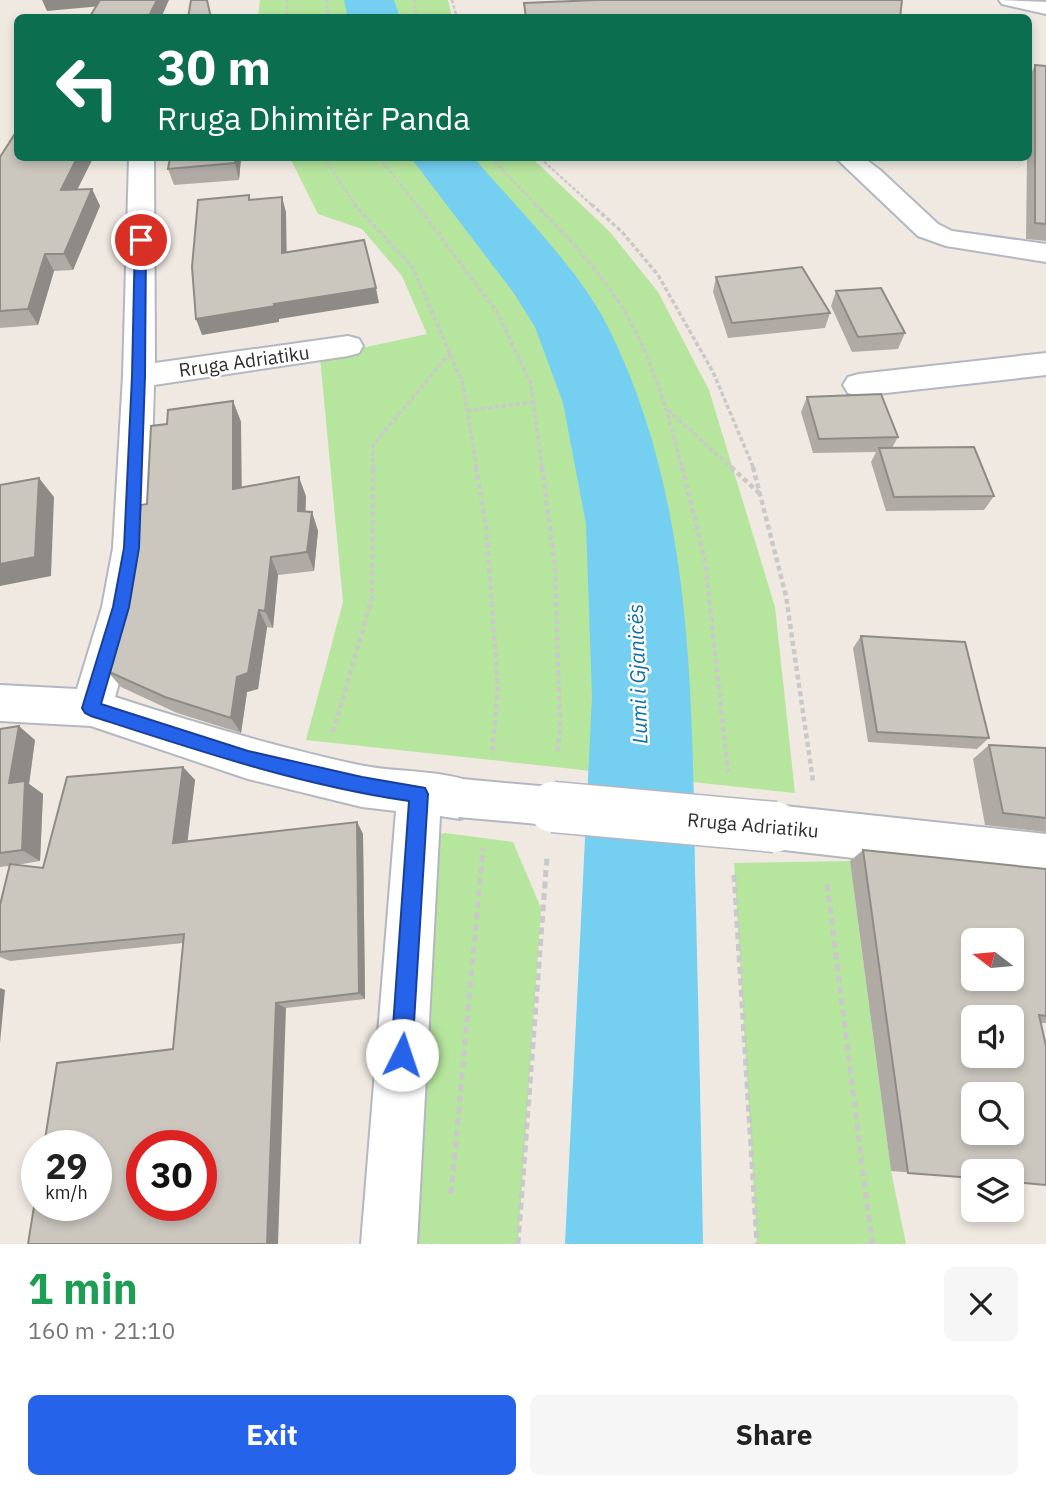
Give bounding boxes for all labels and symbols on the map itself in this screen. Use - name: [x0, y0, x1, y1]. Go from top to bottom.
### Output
- pin: [111, 210, 171, 270]
- street label: Rruga Adriatiku: [177, 340, 311, 382]
- water label: Lumi i Gjanicës: [621, 603, 653, 745]
- street label: Rruga Adriatiku: [686, 807, 820, 843]
- north arrow: [961, 928, 1024, 990]
- position arrow: [365, 1018, 439, 1092]
- speed limit sign: 30: [126, 1130, 217, 1221]

